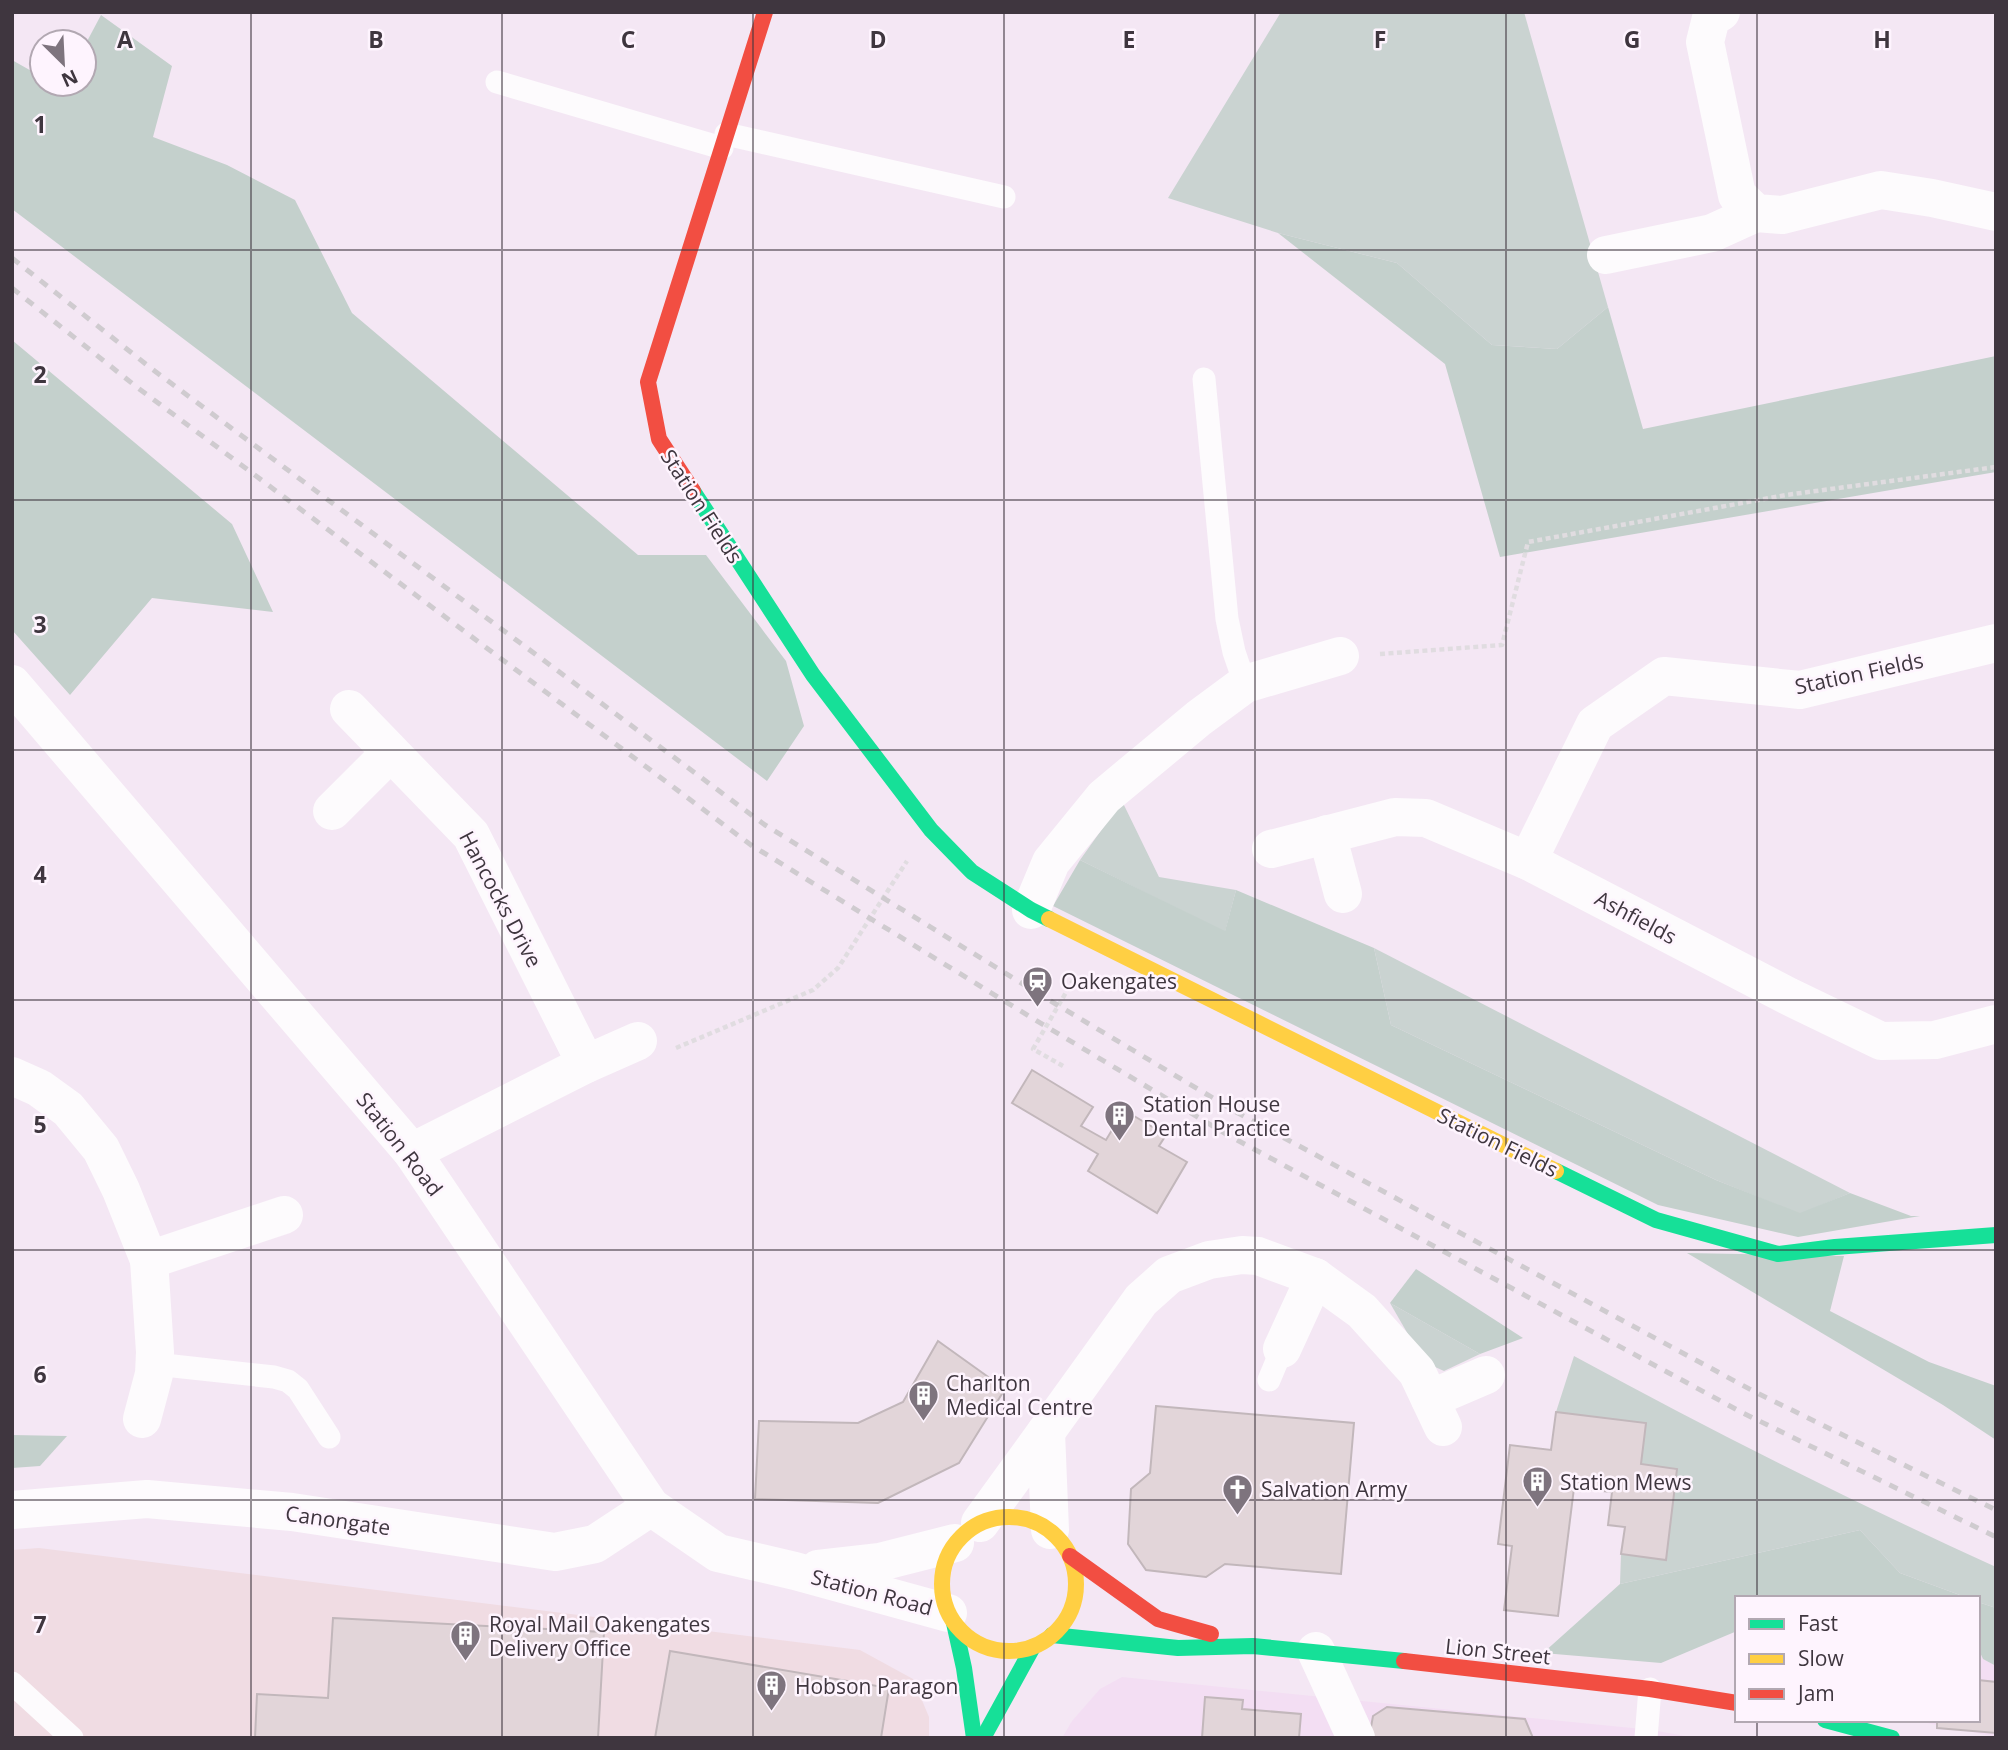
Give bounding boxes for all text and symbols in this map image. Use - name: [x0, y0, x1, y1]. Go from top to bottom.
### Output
- text: A: [117, 23, 133, 55]
- text: B: [368, 23, 384, 55]
- text: C: [621, 23, 635, 55]
- text: D: [869, 23, 887, 55]
- text: E: [1123, 23, 1135, 55]
- text: F: [1374, 23, 1386, 55]
- text: G: [1624, 23, 1640, 55]
- text: H: [1873, 23, 1891, 55]
- north arrow: [28, 28, 98, 98]
- text: N: [58, 64, 82, 94]
- text: 1: [33, 108, 47, 140]
- text: 2: [33, 358, 47, 390]
- street label: Station Fields: [655, 444, 749, 568]
- text: 3: [33, 608, 47, 640]
- street label: Station Fields: [1792, 646, 1926, 700]
- street label: Hancocks Drive: [453, 826, 549, 972]
- text: 4: [33, 858, 47, 890]
- street label: Ashfields: [1590, 884, 1682, 950]
- station icon: Oakengates: [1021, 964, 1055, 1008]
- place label: Oakengates: [1061, 967, 1177, 995]
- street label: Station Road: [351, 1086, 449, 1202]
- place label: Station House Dental Practice: [1143, 1090, 1290, 1142]
- building icon: Station House Dental Practice: [1103, 1099, 1137, 1143]
- street label: Station Fields: [1433, 1101, 1563, 1183]
- text: 5: [33, 1108, 47, 1140]
- text: 6: [33, 1358, 47, 1390]
- place label: Charlton Medical Centre: [946, 1369, 1093, 1421]
- building icon: Charlton Medical Centre: [906, 1378, 940, 1422]
- building icon: Station Mews: [1520, 1465, 1554, 1509]
- place label: Station Mews: [1560, 1468, 1691, 1496]
- church icon: Salvation Army: [1221, 1472, 1255, 1516]
- place label: Salvation Army: [1261, 1475, 1408, 1503]
- street label: Canongate: [284, 1499, 392, 1541]
- street label: Station Road: [808, 1562, 936, 1622]
- legend: [1735, 1596, 1980, 1722]
- text: 7: [33, 1608, 47, 1640]
- text: Fast: [1798, 1609, 1838, 1637]
- place label: Royal Mail Oakengates Delivery Office: [489, 1610, 710, 1662]
- building icon: Royal Mail Oakengates Delivery Office: [449, 1619, 483, 1663]
- street label: Lion Street: [1444, 1632, 1552, 1670]
- text: Slow: [1798, 1644, 1844, 1672]
- building icon: Hobson Paragon: [755, 1669, 789, 1713]
- place label: Hobson Paragon: [795, 1672, 958, 1700]
- text: Jam: [1796, 1679, 1835, 1707]

